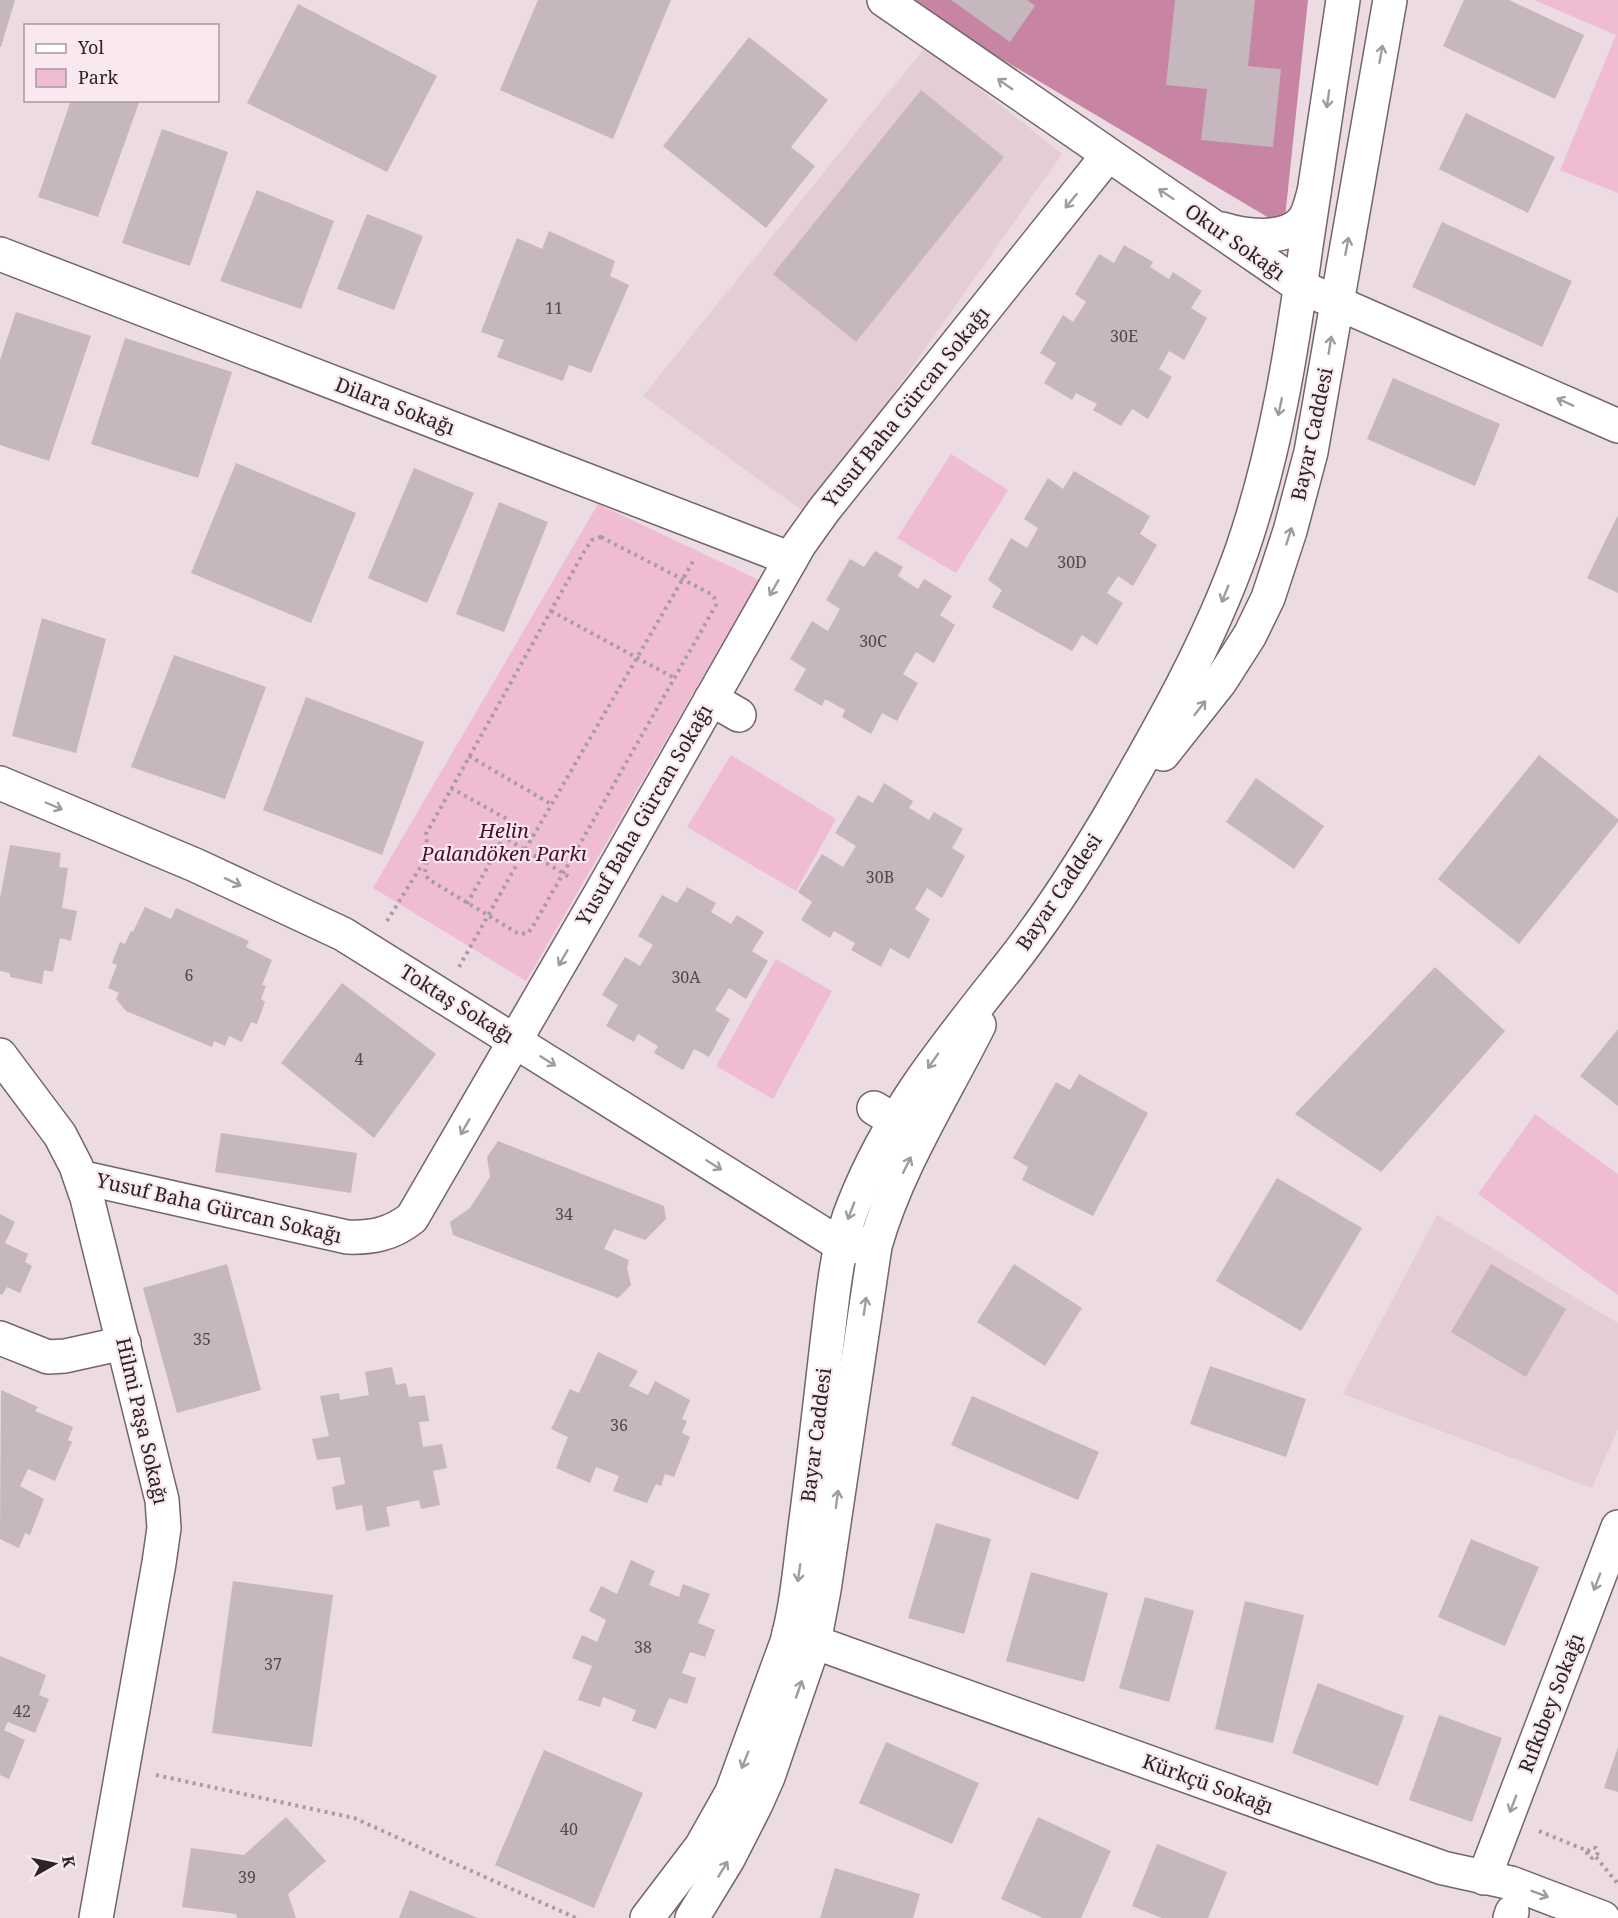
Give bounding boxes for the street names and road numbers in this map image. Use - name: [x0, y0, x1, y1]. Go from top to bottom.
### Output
- street label: Okur Sokağı: [1180, 197, 1291, 286]
- street label: Yusuf Baha Gürcan Sokağı: [815, 300, 996, 514]
- street label: Bayar Caddesi: [1284, 364, 1339, 503]
- street label: Dilara Sokağı: [331, 370, 460, 441]
- street label: Yusuf Baha Gürcan Sokağı: [569, 699, 718, 931]
- street label: Bayar Caddesi: [1010, 828, 1108, 955]
- street label: Toktaş Sokağı: [395, 958, 520, 1050]
- street label: Yusuf Baha Gürcan Sokağı: [93, 1166, 345, 1249]
- street label: Hilmi Paşa Sokağı: [110, 1335, 175, 1507]
- street label: Bayar Caddesi: [794, 1366, 837, 1504]
- street label: Rıfkıbey Sokağı: [1512, 1629, 1590, 1776]
- street label: Kürkçü Sokağı: [1139, 1747, 1278, 1820]

